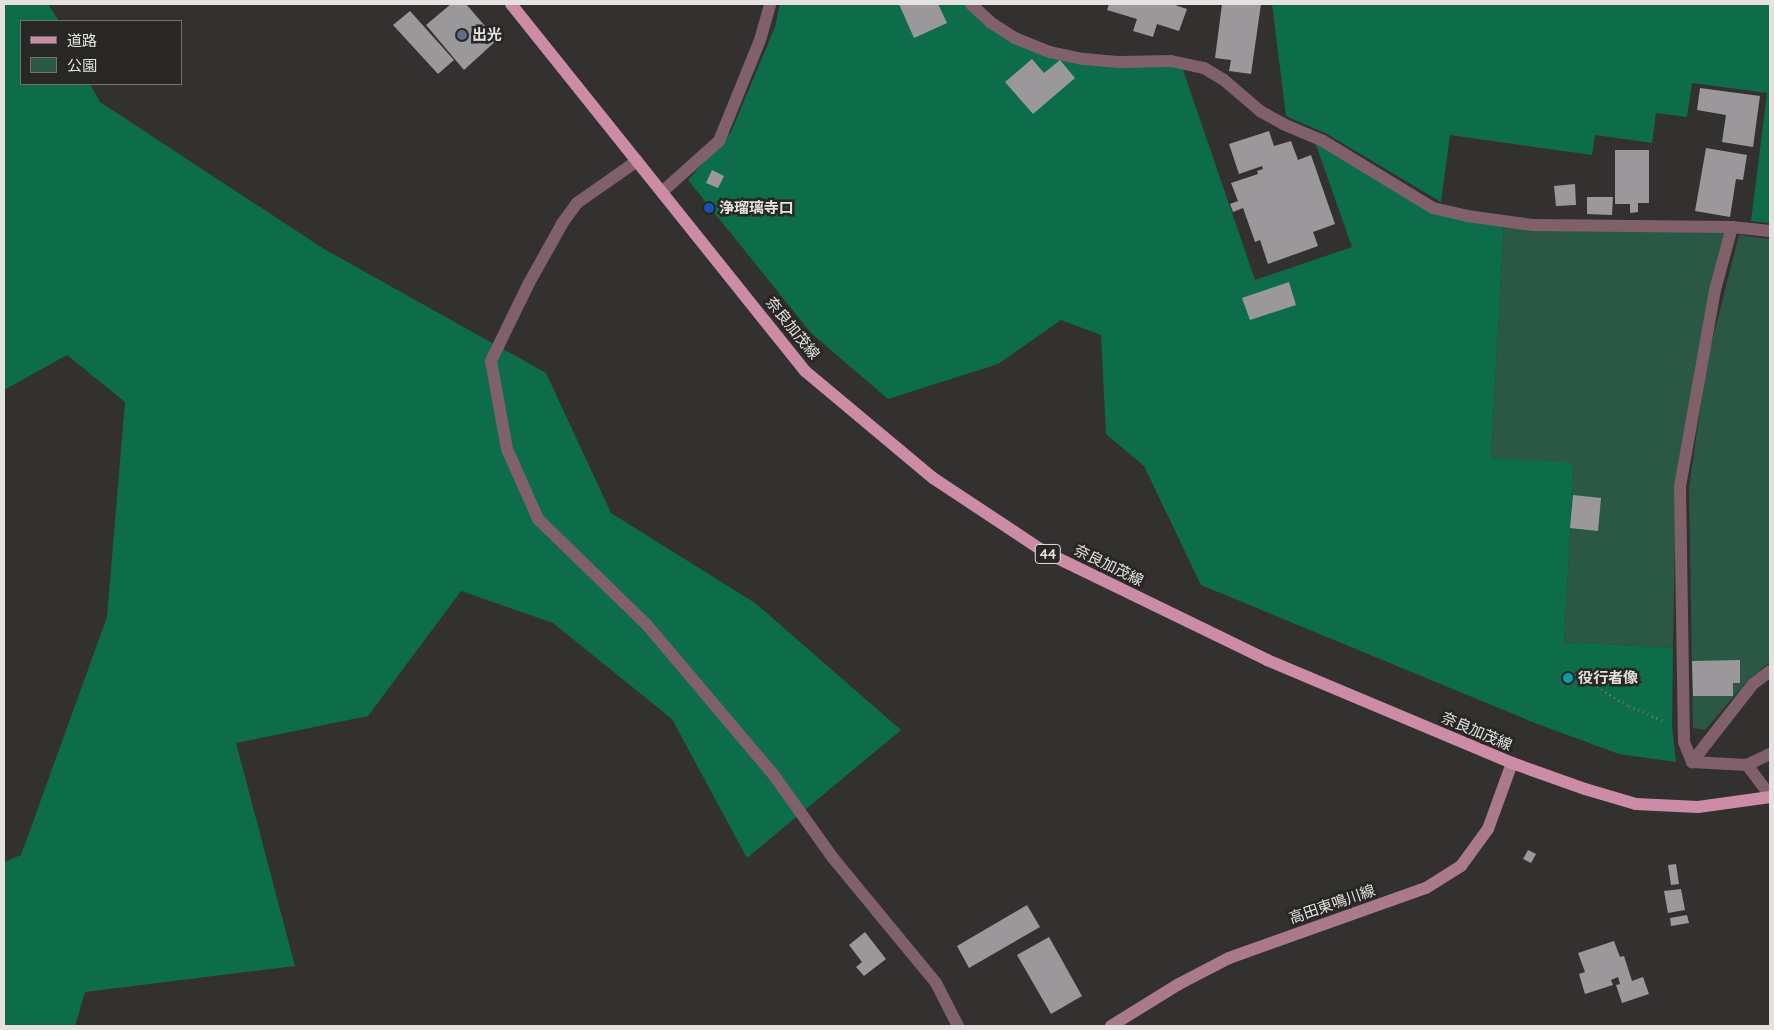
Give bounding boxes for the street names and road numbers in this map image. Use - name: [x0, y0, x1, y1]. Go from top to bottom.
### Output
- street label: 奈良加茂線: [762, 293, 824, 363]
- street label: 奈良加茂線: [1071, 540, 1147, 590]
- road number: 44: [1034, 542, 1062, 566]
- street label: 奈良加茂線: [1439, 708, 1515, 754]
- street label: 高田東鳴川線: [1287, 881, 1377, 927]

